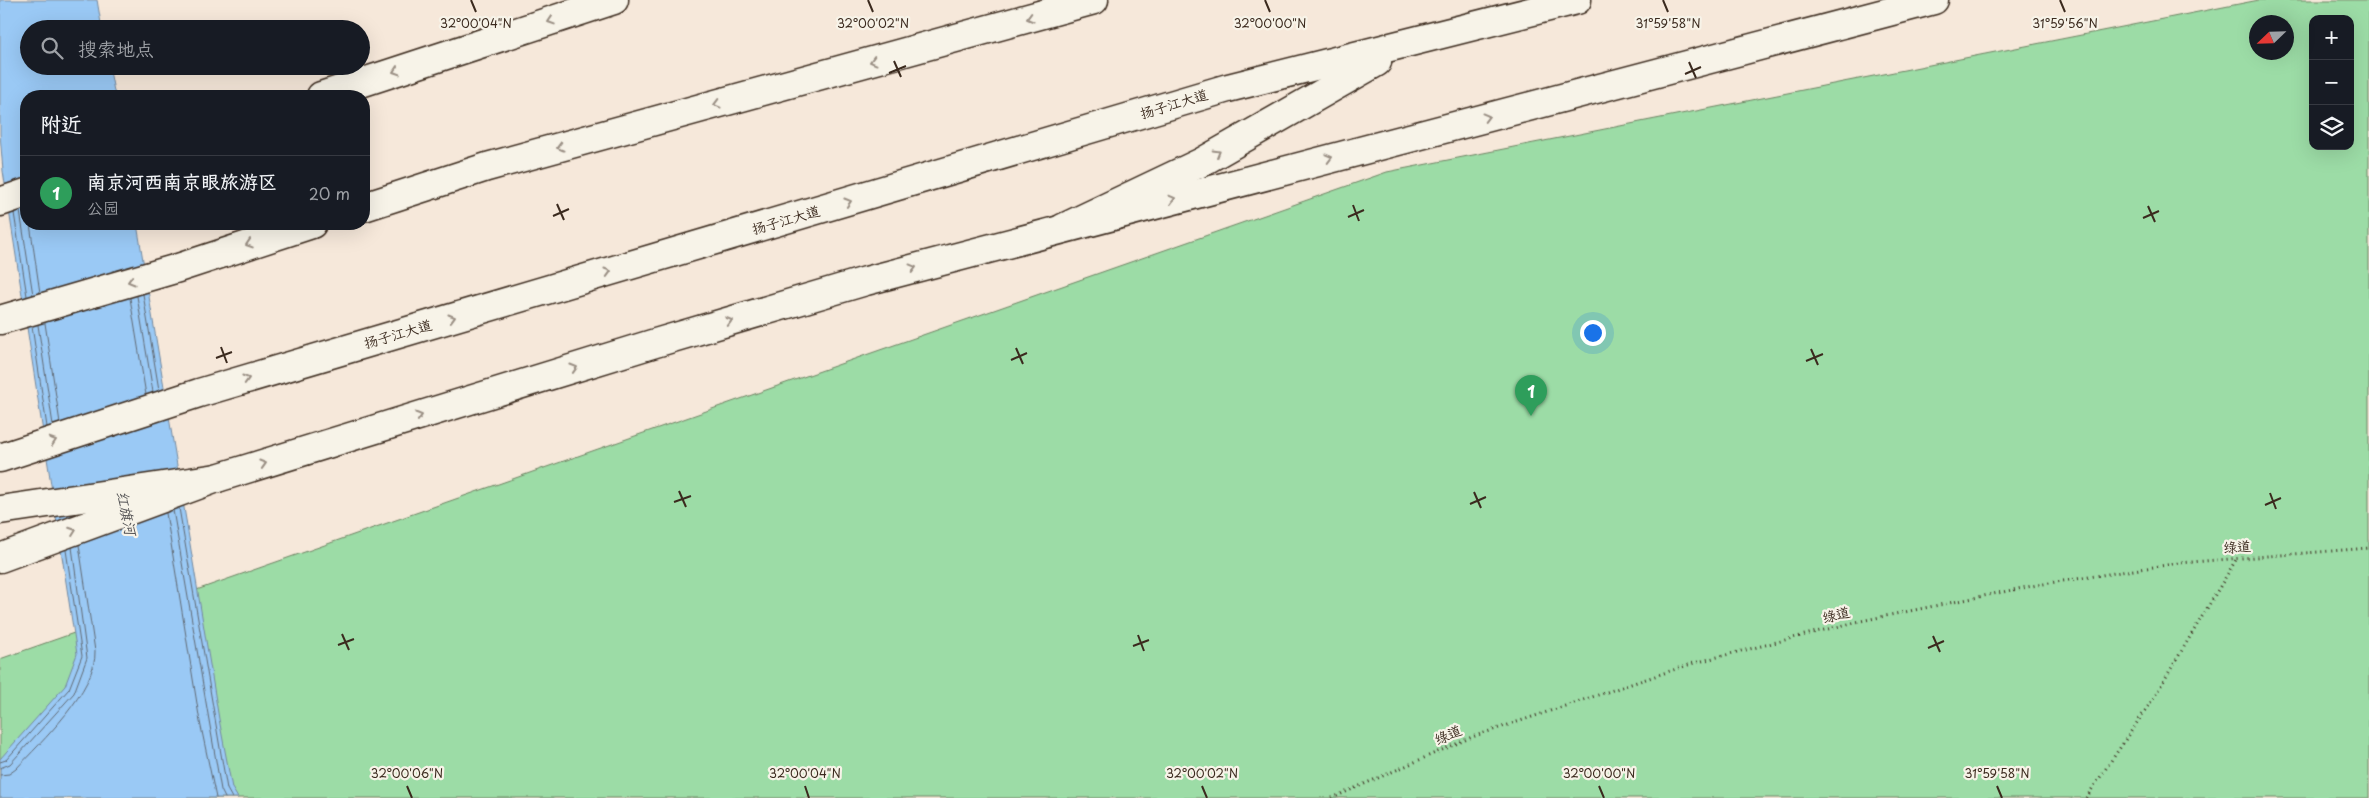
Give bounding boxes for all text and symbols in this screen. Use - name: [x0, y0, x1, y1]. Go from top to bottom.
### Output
- one-way arrow: [1026, 12, 1035, 22]
- text: 32°00'04"N: [440, 14, 512, 32]
- text: 32°00'02"N: [837, 14, 909, 32]
- text: 32°00'00"N: [1234, 14, 1306, 32]
- text: 31°59'58"N: [1635, 14, 1701, 32]
- text: 31°59'56"N: [2032, 14, 2098, 32]
- one-way arrow: [547, 15, 556, 25]
- north arrow: [2249, 15, 2294, 60]
- map controls: [2309, 15, 2354, 150]
- button: +: [2309, 15, 2354, 60]
- search box: [20, 20, 370, 75]
- icon: search: [38, 34, 66, 62]
- text: 搜索地点: [78, 34, 154, 62]
- one-way arrow: [870, 55, 878, 65]
- button: −: [2309, 60, 2354, 105]
- one-way arrow: [393, 66, 401, 76]
- street label: 扬子江大道: [1137, 83, 1210, 124]
- one-way arrow: [713, 98, 721, 108]
- button: layers: [2309, 105, 2354, 150]
- text: 附近: [40, 107, 82, 139]
- one-way arrow: [1482, 112, 1491, 123]
- one-way arrow: [556, 141, 564, 152]
- one-way arrow: [1211, 149, 1220, 159]
- one-way arrow: [1324, 154, 1332, 164]
- text: 南京河西南京眼旅游区: [87, 167, 277, 195]
- text: 1: [52, 181, 60, 205]
- text: 20 m: [309, 181, 350, 205]
- text: 公园: [87, 195, 119, 219]
- one-way arrow: [1167, 195, 1175, 205]
- one-way arrow: [843, 197, 851, 207]
- street label: 扬子江大道: [749, 200, 822, 239]
- one-way arrow: [246, 239, 254, 249]
- one-way arrow: [909, 263, 918, 274]
- one-way arrow: [603, 268, 612, 278]
- one-way arrow: [128, 276, 136, 286]
- street label: 扬子江大道: [361, 314, 434, 353]
- one-way arrow: [447, 314, 456, 324]
- one-way arrow: [725, 316, 733, 326]
- your location: [1580, 320, 1606, 346]
- one-way arrow: [569, 363, 577, 373]
- one-way arrow: [241, 374, 250, 385]
- pin: 1: [1515, 375, 1547, 416]
- one-way arrow: [414, 412, 422, 422]
- one-way arrow: [49, 436, 57, 446]
- one-way arrow: [259, 460, 267, 470]
- water label: 红旗河: [112, 488, 144, 540]
- one-way arrow: [68, 527, 77, 537]
- street label: 绿道: [2222, 535, 2252, 558]
- street label: 绿道: [1820, 601, 1852, 628]
- street label: 绿道: [1431, 719, 1465, 750]
- text: 32°00'06"N: [371, 764, 443, 782]
- text: 32°00'04"N: [769, 764, 841, 782]
- text: 32°00'02"N: [1166, 764, 1238, 782]
- text: 32°00'00"N: [1563, 764, 1635, 782]
- text: 31°59'58"N: [1964, 764, 2030, 782]

